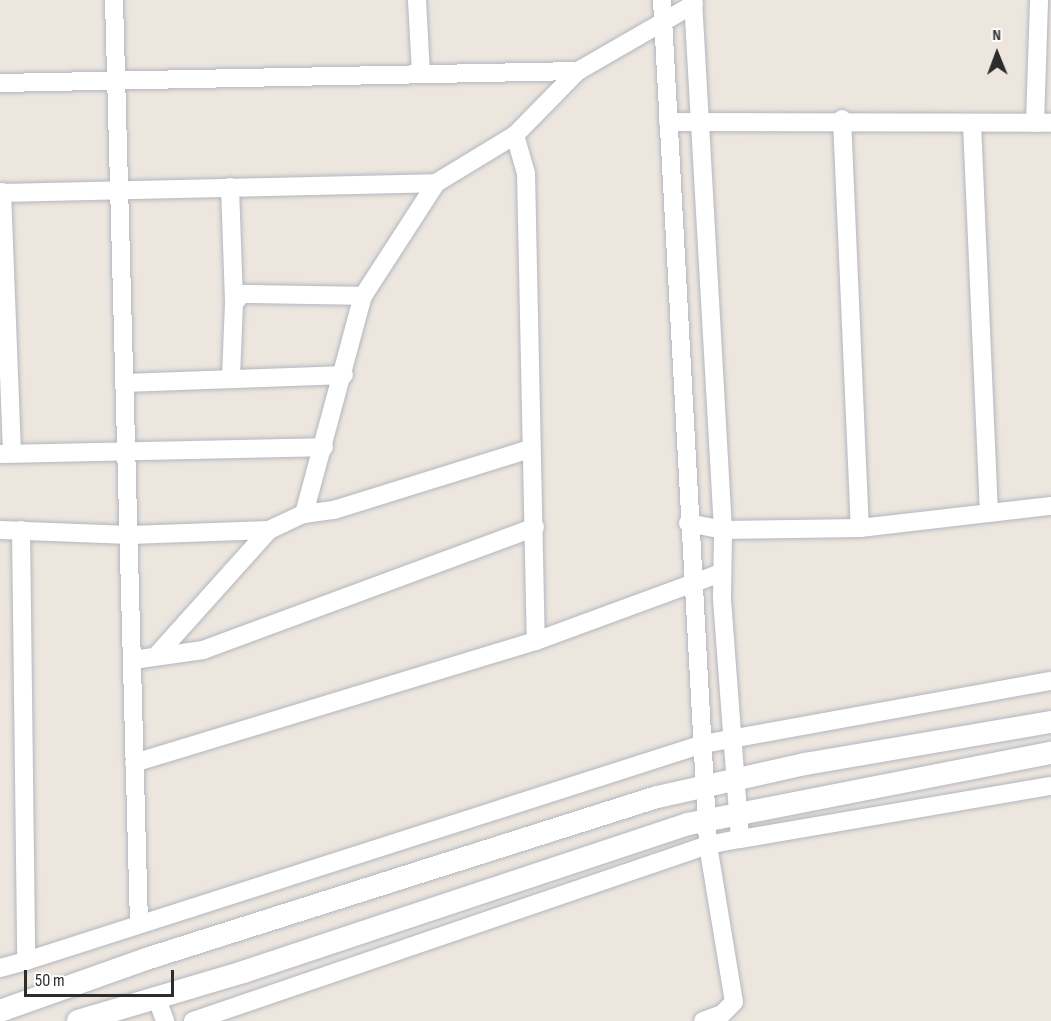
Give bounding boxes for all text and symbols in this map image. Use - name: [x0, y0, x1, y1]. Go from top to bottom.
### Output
- north arrow: [967, 24, 1027, 84]
- text: N: [992, 26, 1001, 45]
- scale bar: [27, 958, 177, 996]
- text: 50 m: [35, 970, 65, 991]

